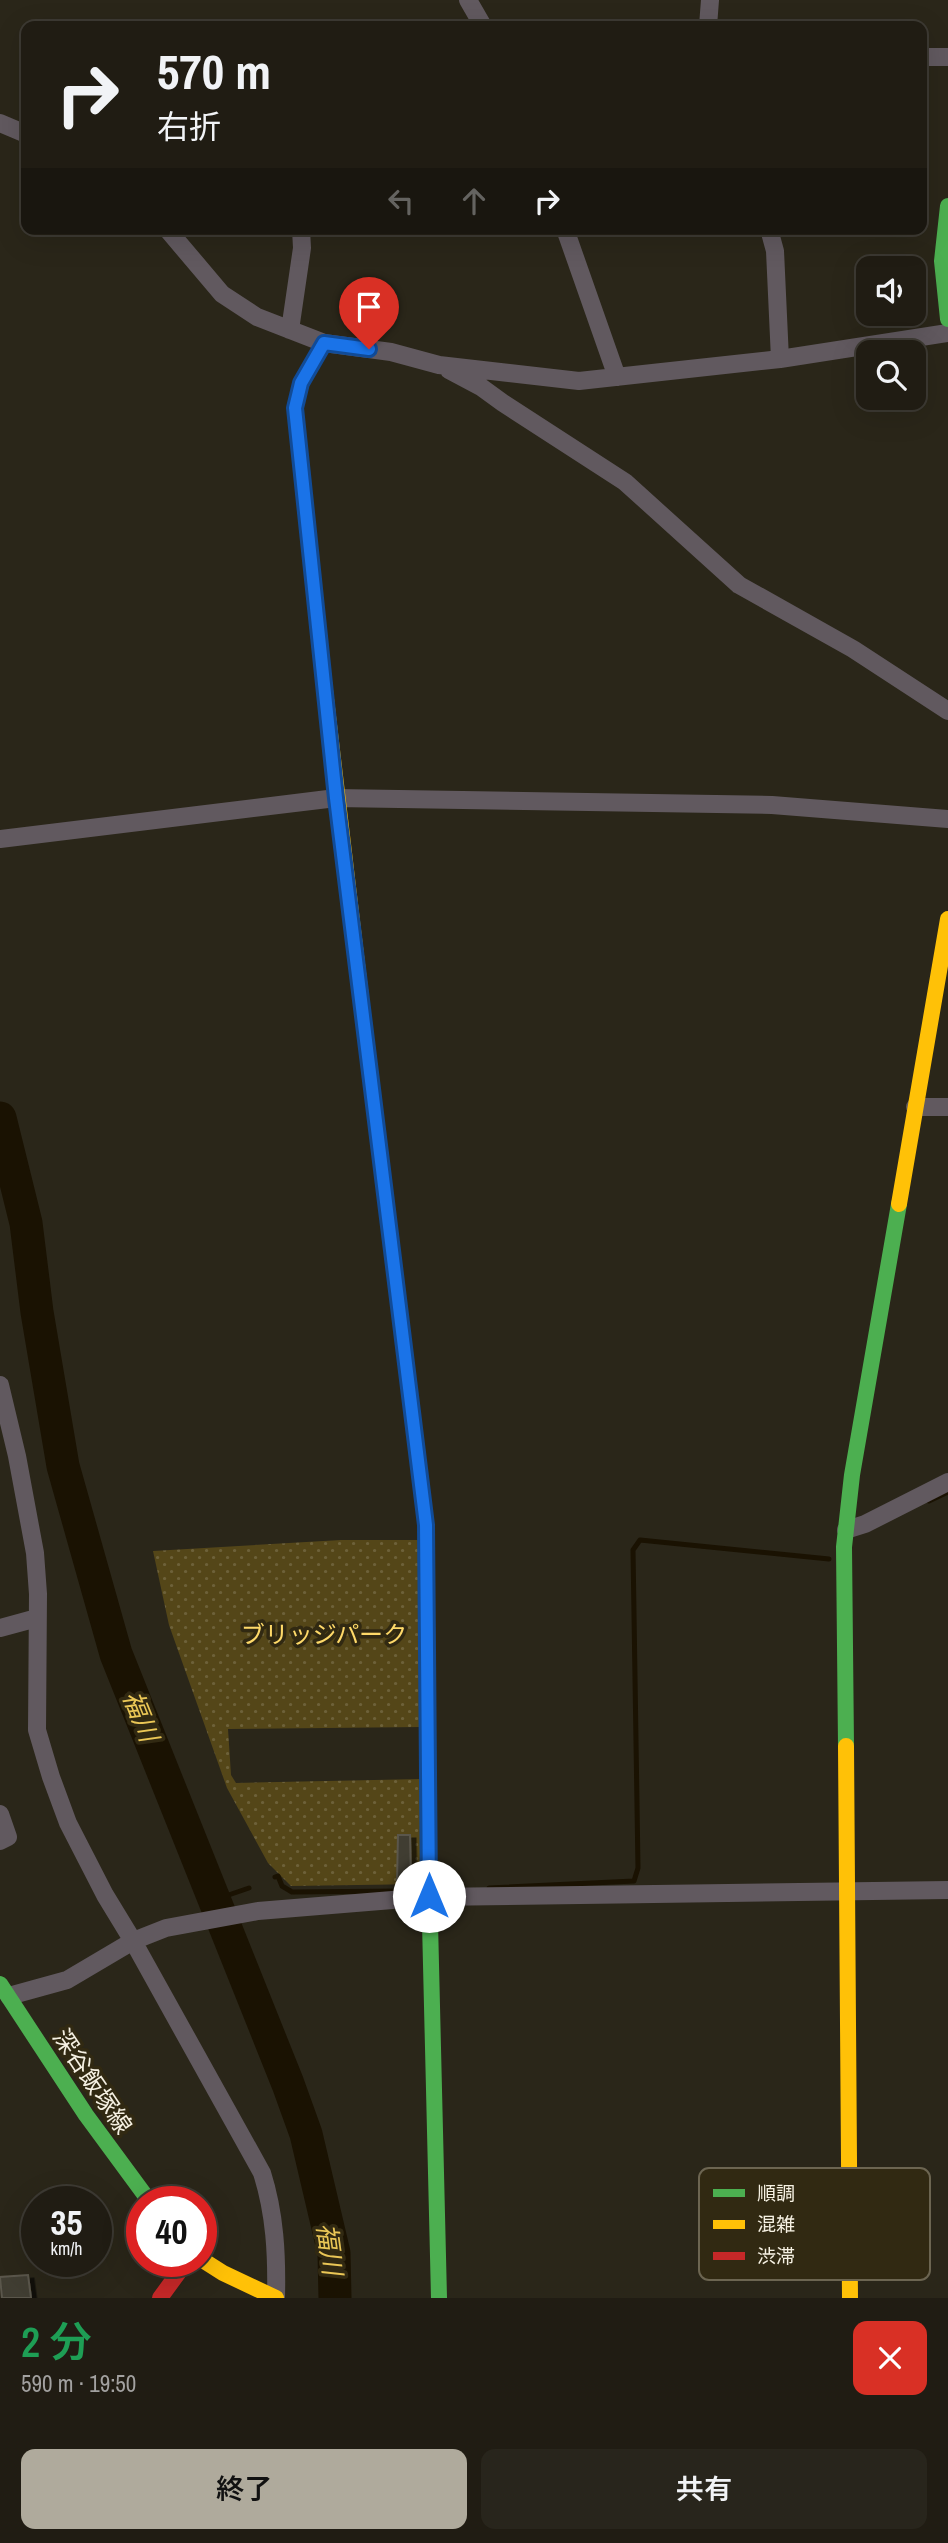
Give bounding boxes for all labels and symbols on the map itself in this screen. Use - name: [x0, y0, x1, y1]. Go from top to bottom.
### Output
- pin: [339, 277, 399, 349]
- park label: ブリッジパーク: [241, 1618, 407, 1650]
- water label: 福川: [115, 1685, 168, 1749]
- position arrow: [392, 1859, 466, 1933]
- street label: 深谷飯塚線: [46, 2022, 140, 2140]
- legend: [699, 2168, 930, 2280]
- text: 順調: [757, 2180, 795, 2206]
- speed limit sign: 40: [126, 2186, 217, 2277]
- text: 混雑: [757, 2211, 795, 2237]
- water label: 福川: [309, 2221, 351, 2280]
- text: 渋滞: [757, 2243, 795, 2269]

